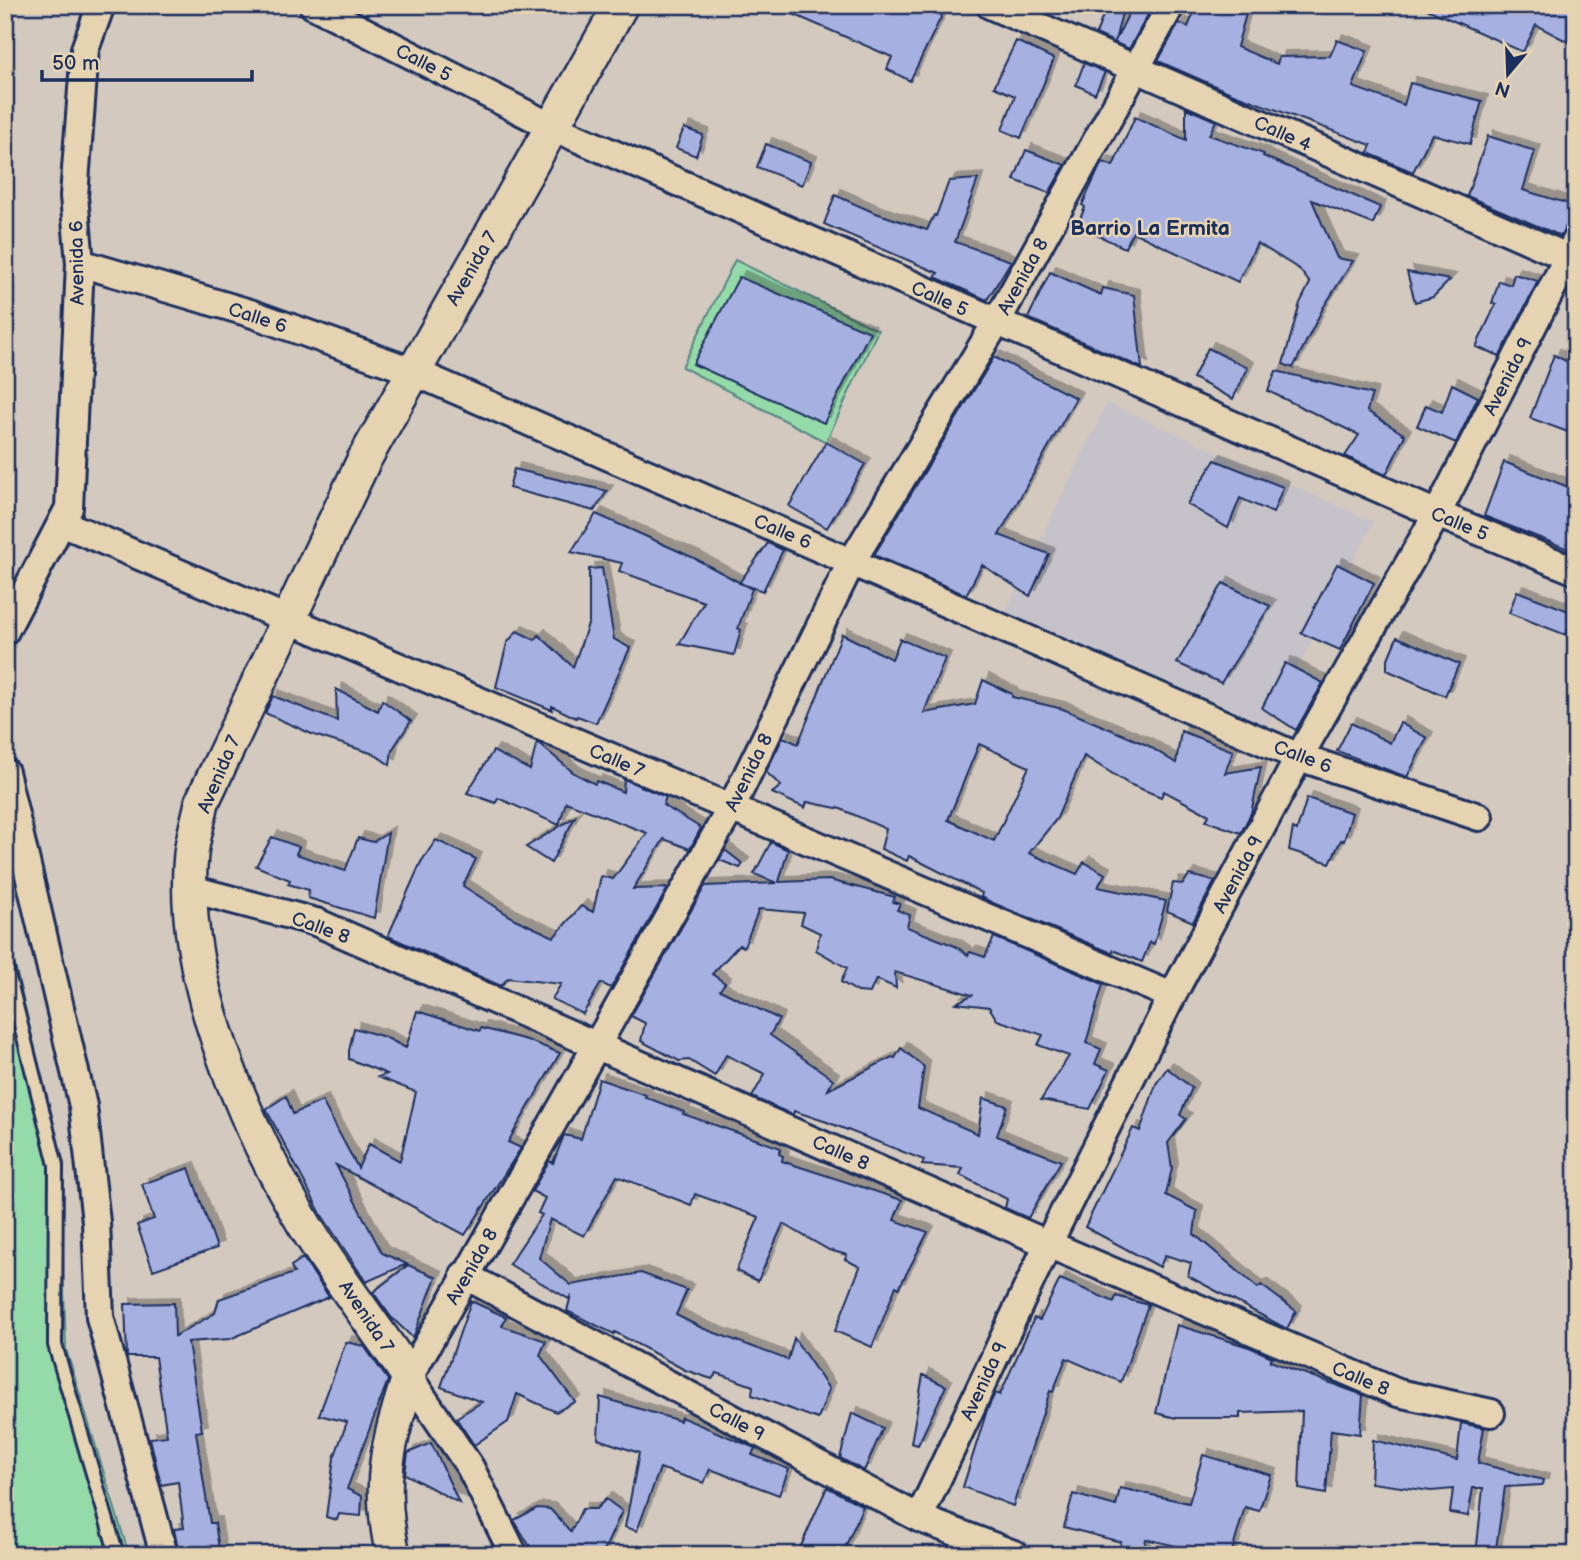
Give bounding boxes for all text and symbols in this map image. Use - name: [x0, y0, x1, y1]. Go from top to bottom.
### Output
- scale bar: [42, 38, 252, 82]
- north arrow: [1472, 38, 1542, 108]
- street label: Calle 5: [391, 39, 455, 87]
- text: 50 m: [52, 51, 99, 76]
- text: N: [1492, 75, 1513, 102]
- street label: Calle 4: [1250, 112, 1315, 157]
- district label: Barrio La Ermita: [1070, 216, 1230, 241]
- street label: Avenida 6: [65, 220, 90, 306]
- street label: Avenida 7: [442, 227, 503, 310]
- street label: Avenida 8: [993, 234, 1054, 319]
- street label: Calle 5: [907, 277, 972, 322]
- street label: Calle 6: [225, 298, 290, 339]
- street label: Avenida 9: [1479, 334, 1538, 419]
- street label: Calle 5: [1427, 503, 1492, 546]
- street label: Calle 6: [750, 510, 815, 555]
- street label: Avenida 8: [721, 730, 778, 816]
- street label: Avenida 7: [193, 732, 246, 817]
- street label: Calle 6: [1270, 736, 1335, 779]
- street label: Calle 7: [585, 739, 648, 784]
- street label: Avenida 9: [1208, 832, 1268, 917]
- street label: Calle 8: [288, 907, 353, 949]
- street label: Calle 8: [808, 1131, 873, 1176]
- street label: Avenida 8: [441, 1224, 503, 1309]
- street label: Avenida 7: [333, 1276, 399, 1358]
- street label: Avenida 9: [956, 1339, 1013, 1425]
- street label: Calle 8: [1328, 1357, 1393, 1402]
- street label: Calle 9: [704, 1398, 768, 1447]

